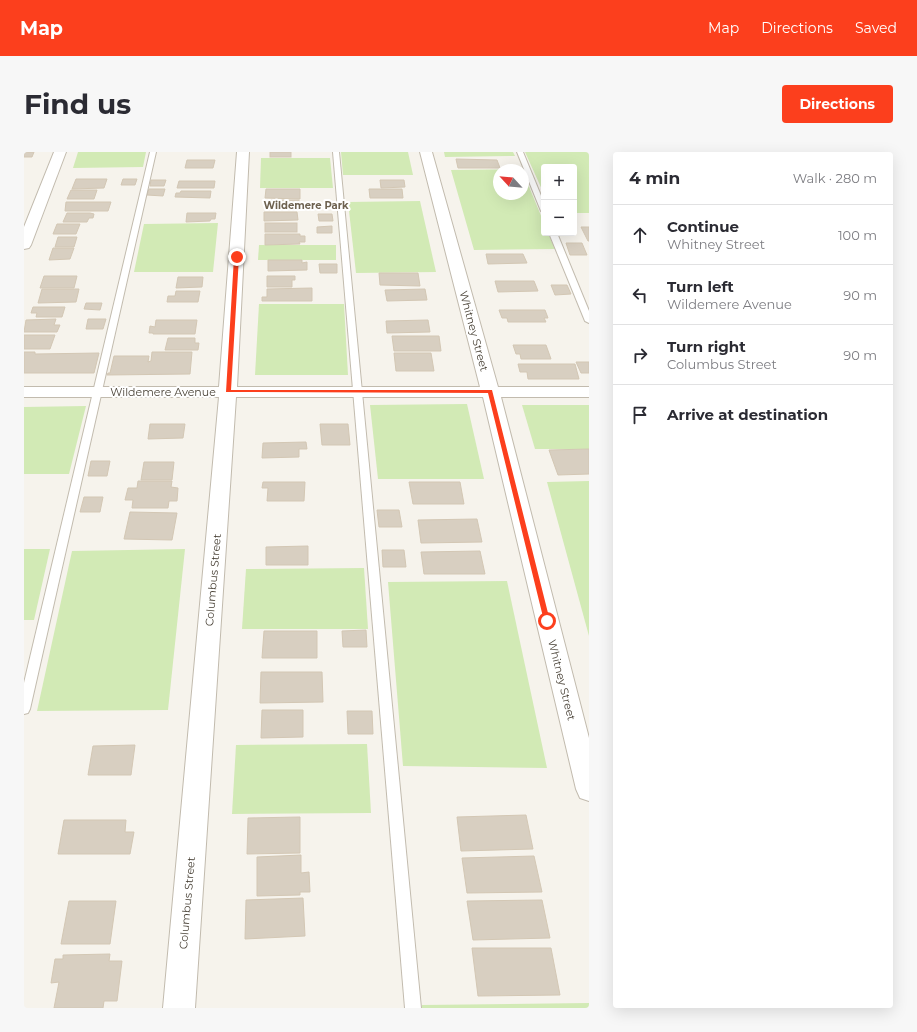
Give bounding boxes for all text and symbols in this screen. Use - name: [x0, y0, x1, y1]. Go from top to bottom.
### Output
- text: Map: [20, 17, 63, 40]
- text: Map: [708, 19, 739, 37]
- text: Directions: [761, 19, 833, 37]
- text: Saved: [855, 19, 897, 37]
- button: Directions: [782, 85, 893, 123]
- text: Find us: [24, 87, 131, 121]
- north arrow: [493, 164, 529, 200]
- map controls: [541, 164, 577, 236]
- button: +: [541, 164, 577, 200]
- text: 4 min: [629, 168, 680, 188]
- text: Walk · 280 m: [793, 170, 877, 186]
- district label: Wildemere Park: [263, 199, 349, 212]
- button: −: [541, 200, 577, 236]
- text: Continue: [667, 217, 739, 236]
- icon: ahead: [629, 224, 651, 246]
- text: 100 m: [838, 227, 877, 243]
- text: Whitney Street: [667, 236, 765, 252]
- route end: [228, 248, 246, 266]
- text: Turn left: [667, 277, 734, 296]
- icon: left: [629, 284, 651, 306]
- text: 90 m: [843, 287, 877, 303]
- street label: Whitney Street: [457, 289, 492, 373]
- text: Wildemere Avenue: [667, 296, 792, 312]
- text: Turn right: [667, 337, 746, 356]
- icon: right: [629, 344, 651, 366]
- text: 90 m: [843, 347, 877, 363]
- text: Columbus Street: [667, 356, 777, 372]
- street label: Wildemere Avenue: [110, 385, 216, 399]
- icon: arrive: [629, 404, 651, 426]
- text: Arrive at destination: [667, 405, 828, 424]
- street label: Columbus Street: [202, 533, 224, 627]
- route start: [538, 612, 556, 630]
- street label: Whitney Street: [545, 638, 579, 722]
- street label: Columbus Street: [176, 856, 198, 950]

